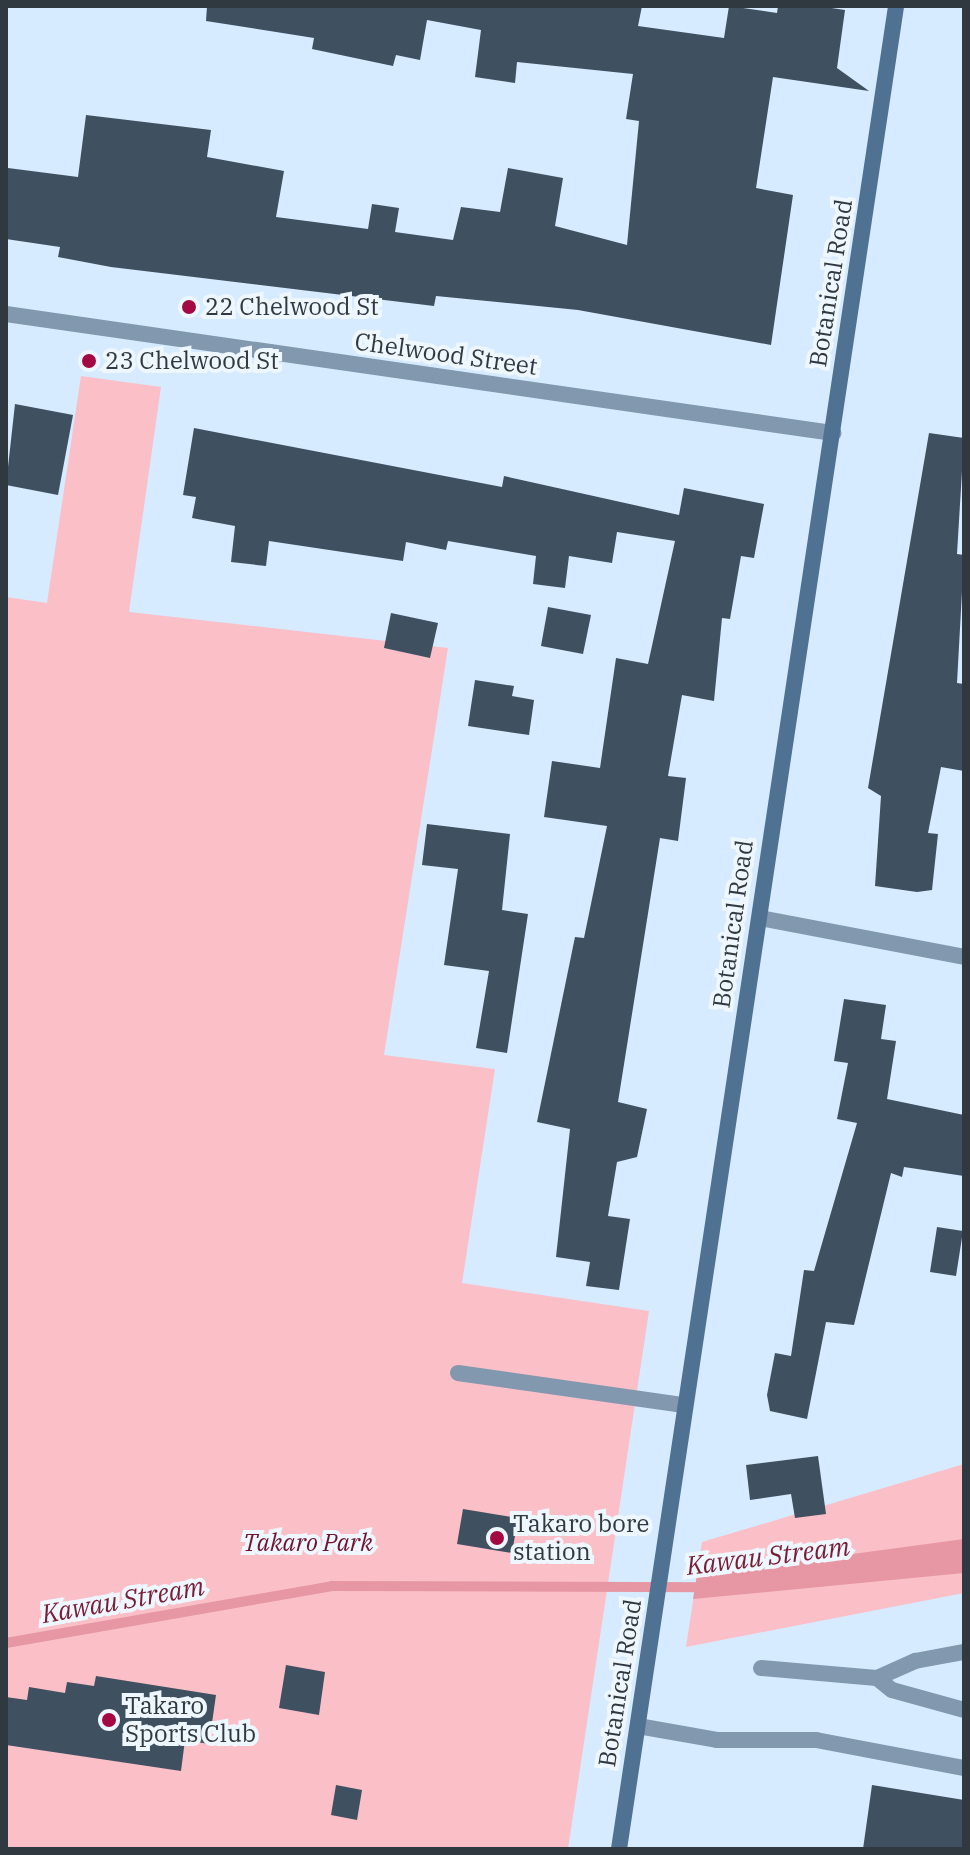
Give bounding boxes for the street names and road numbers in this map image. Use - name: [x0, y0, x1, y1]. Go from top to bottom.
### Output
- street label: Botanical Road: [804, 197, 858, 369]
- street label: Chelwood Street: [353, 327, 539, 381]
- street label: Botanical Road: [707, 838, 759, 1010]
- street label: Botanical Road: [593, 1597, 647, 1769]

